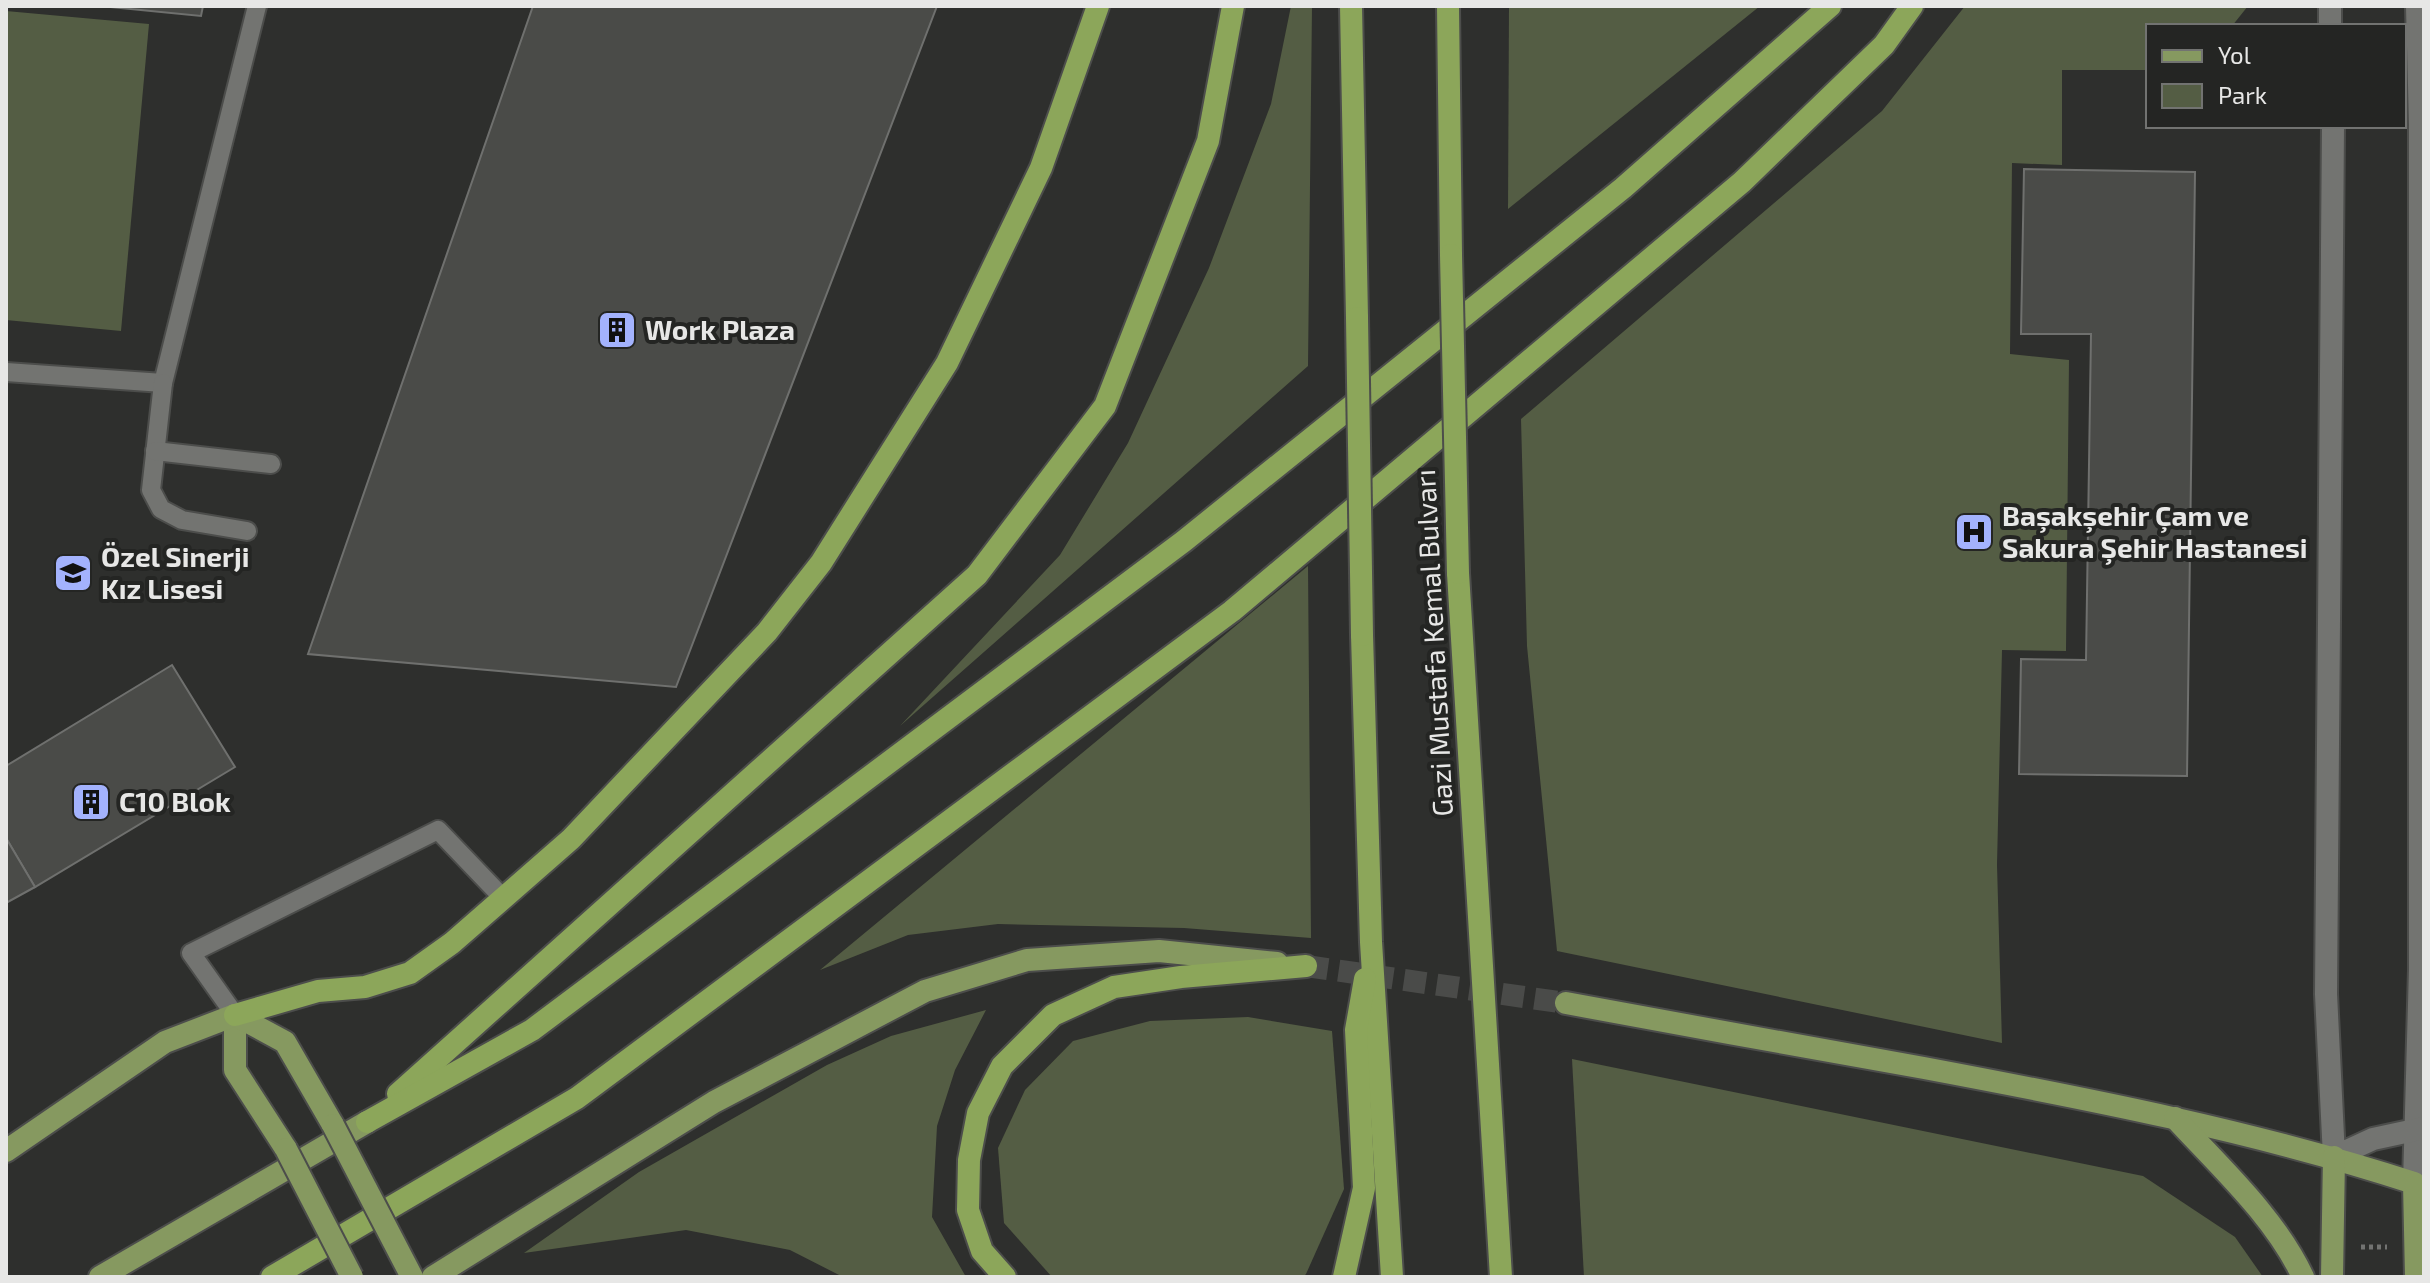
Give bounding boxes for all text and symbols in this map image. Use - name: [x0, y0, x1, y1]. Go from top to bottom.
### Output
- legend: [2146, 24, 2406, 128]
- text: Yol: [2218, 40, 2251, 69]
- text: Park: [2218, 80, 2267, 109]
- building icon: Work Plaza: [596, 309, 638, 351]
- place label: Work Plaza: [645, 312, 795, 346]
- street label: Gazi Mustafa Kemal Bulvarı: [1407, 469, 1459, 818]
- place label: Başakşehir Çam ve Sakura Şehir Hastanesi: [2002, 498, 2308, 565]
- hospital icon: Başakşehir Çam ve Sakura Şehir Hastanesi: [1953, 511, 1995, 553]
- place label: Özel Sinerji Kız Lisesi: [101, 539, 250, 605]
- school or university icon: Özel Sinerji Kız Lisesi: [52, 552, 94, 594]
- building icon: C10 Blok: [70, 781, 112, 823]
- place label: C10 Blok: [119, 784, 231, 818]

